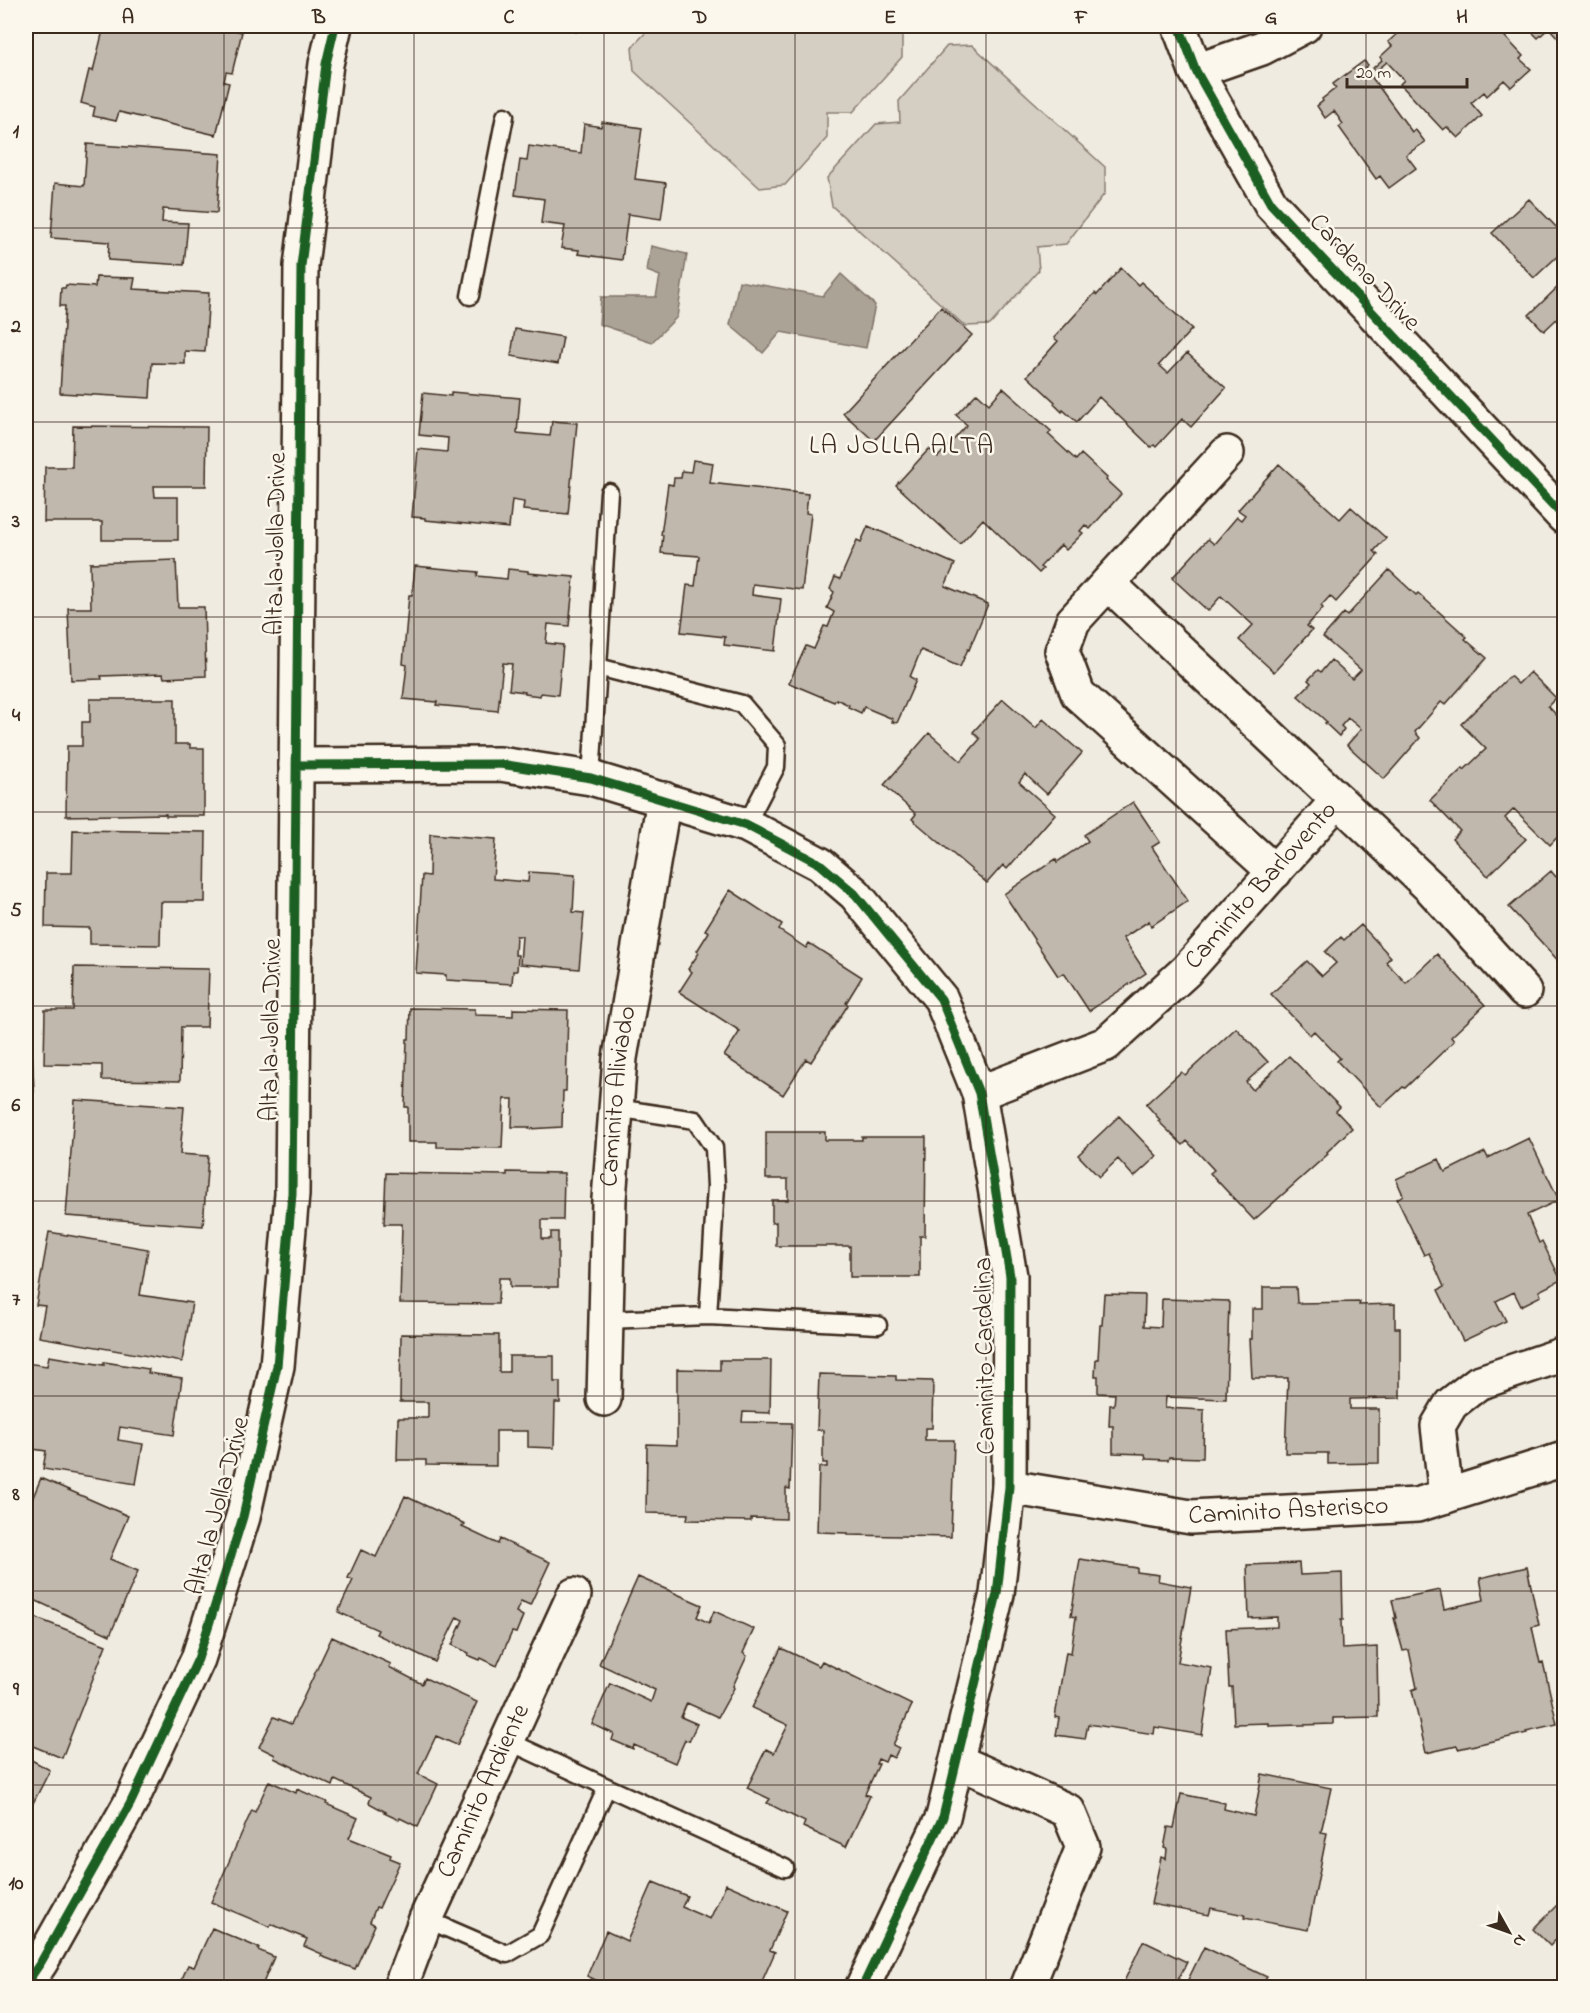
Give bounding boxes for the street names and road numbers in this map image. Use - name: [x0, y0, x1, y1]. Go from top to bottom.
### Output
- street label: Cardeno Drive: [1299, 205, 1429, 341]
- street label: Alta la Jolla Drive: [256, 452, 298, 636]
- street label: Caminito Barlovento: [1176, 793, 1347, 979]
- street label: Alta la Jolla Drive: [251, 938, 293, 1122]
- street label: Caminito Aliviado: [591, 1003, 647, 1188]
- street label: Caminito Cardelina: [965, 1257, 1007, 1455]
- street label: Alta la Jolla Drive: [177, 1412, 261, 1600]
- street label: Caminito Asterisco: [1187, 1488, 1389, 1536]
- street label: Caminito Ardiente: [428, 1698, 541, 1885]

